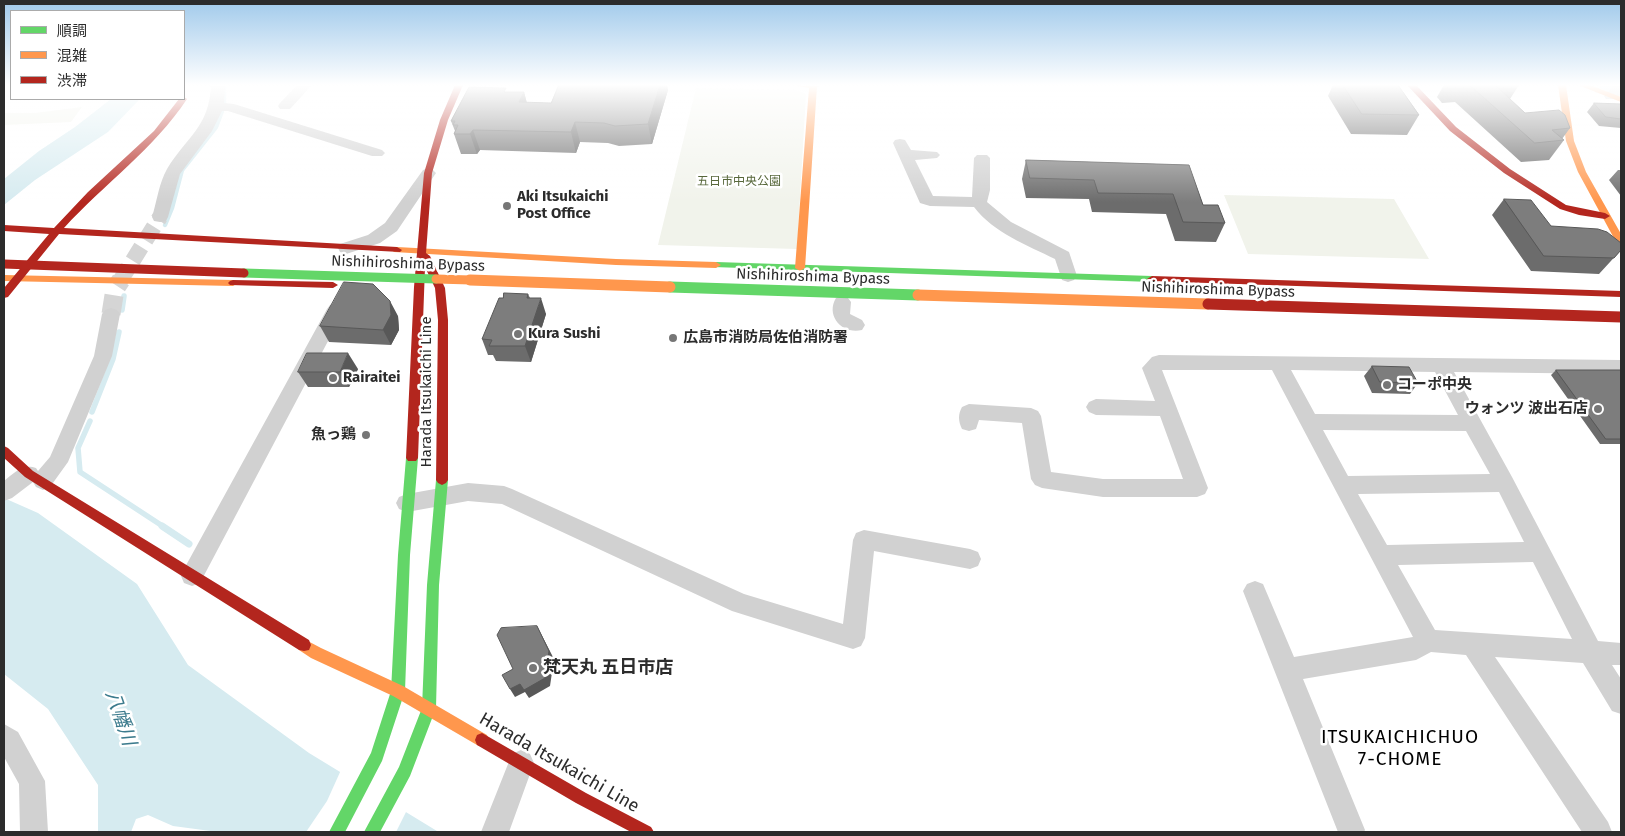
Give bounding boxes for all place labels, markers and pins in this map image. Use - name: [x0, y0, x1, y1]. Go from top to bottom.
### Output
- place label: Aki Itsukaichi Post Office: [517, 188, 608, 223]
- marker: Aki Itsukaichi Post Office: [501, 200, 513, 212]
- place label: Kura Sushi: [528, 325, 600, 343]
- marker: Kura Sushi: [512, 328, 524, 340]
- place label: 広島市消防局佐伯消防署: [683, 329, 848, 347]
- marker: 広島市消防局佐伯消防署: [667, 332, 679, 344]
- place label: Rairaitei: [343, 369, 401, 387]
- marker: Rairaitei: [327, 372, 339, 384]
- place label: コーポ中央: [1397, 376, 1472, 394]
- marker: コーポ中央: [1381, 379, 1393, 391]
- place label: ウォンツ 波出石店: [1464, 400, 1588, 418]
- marker: ウォンツ 波出石店: [1592, 403, 1604, 415]
- place label: 魚っ鶏: [311, 426, 356, 444]
- marker: 魚っ鶏: [360, 429, 372, 441]
- place label: 梵天丸 五日市店: [543, 657, 673, 679]
- marker: 梵天丸 五日市店: [527, 662, 539, 674]

